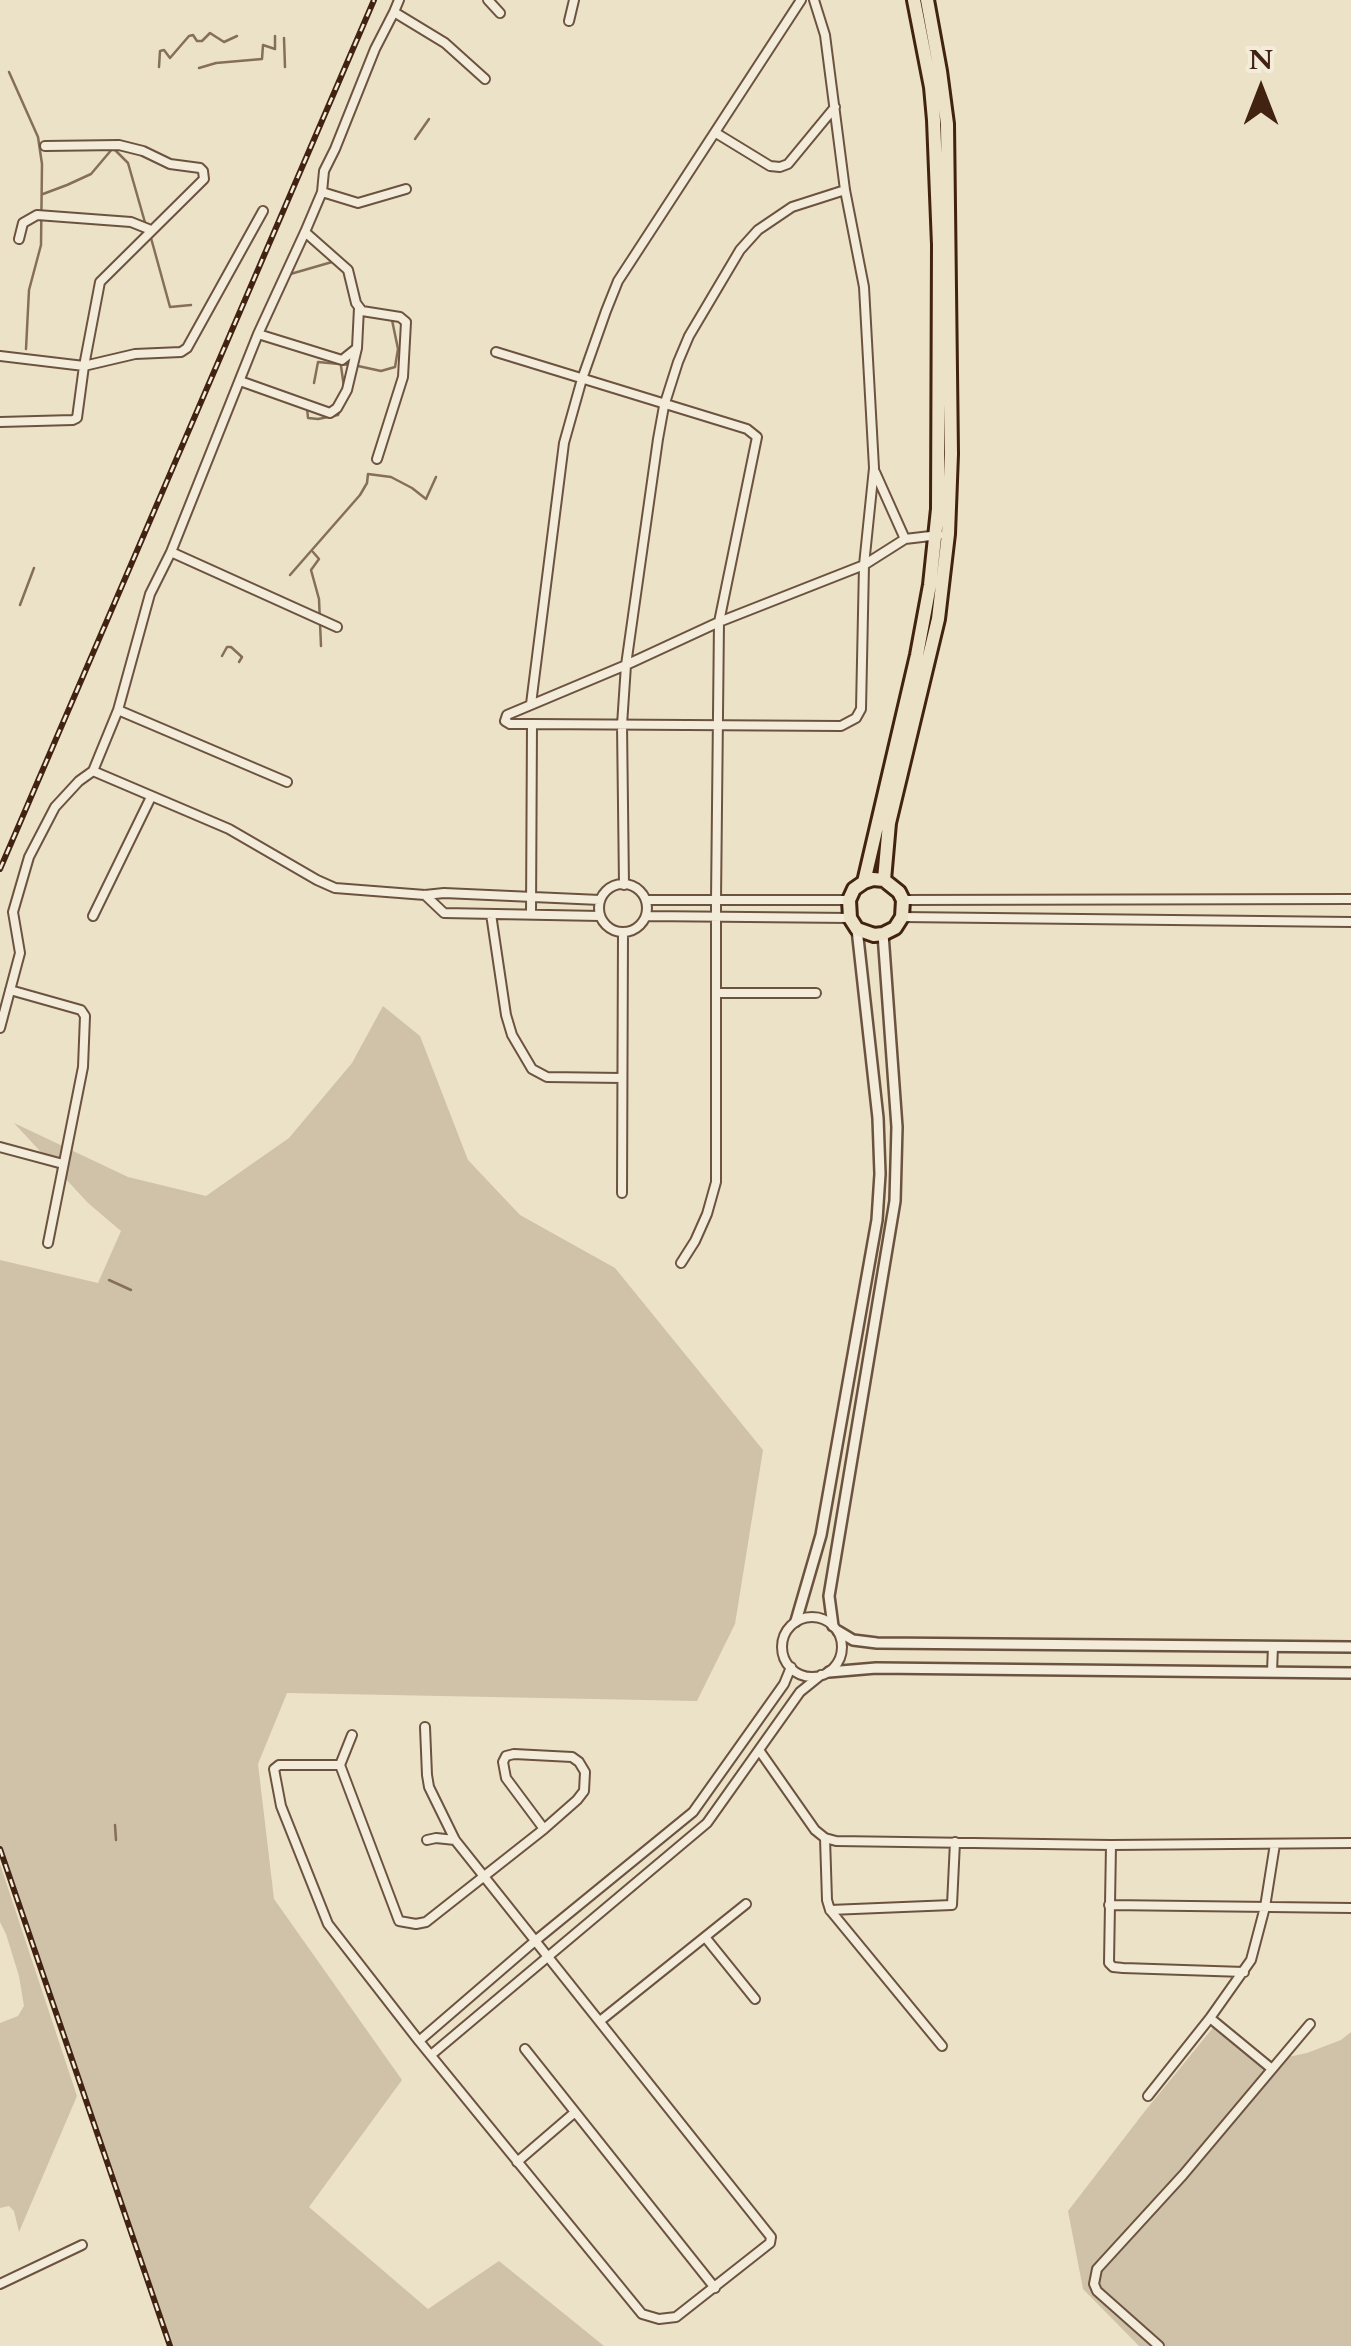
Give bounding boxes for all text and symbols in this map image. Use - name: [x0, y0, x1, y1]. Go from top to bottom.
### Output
- north arrow: [1211, 40, 1311, 140]
- text: N: [1249, 41, 1273, 79]

